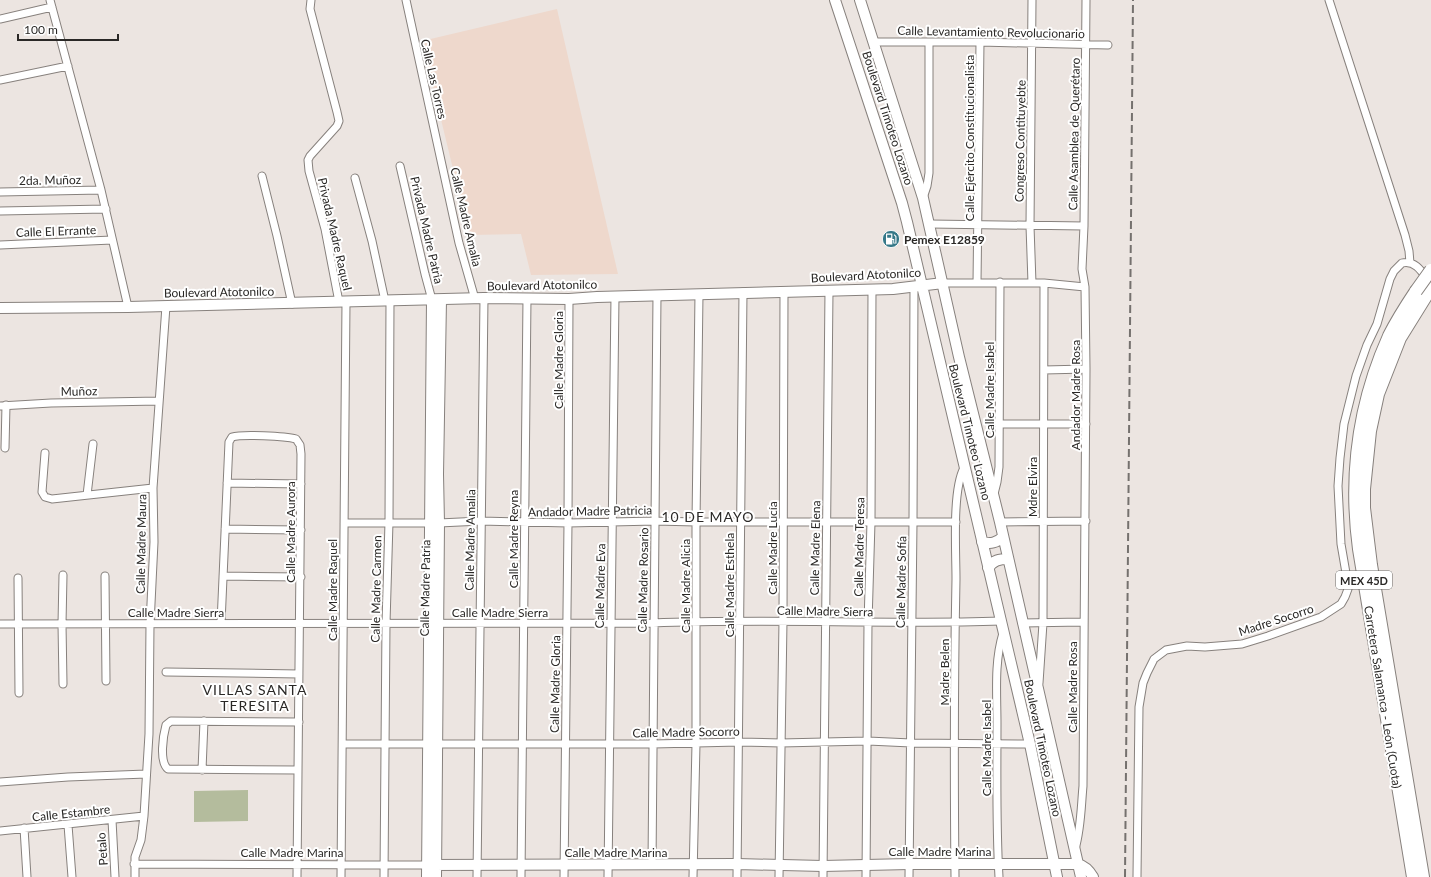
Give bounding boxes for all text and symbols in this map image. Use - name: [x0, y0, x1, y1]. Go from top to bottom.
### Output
- scale bar: [18, 16, 118, 42]
- text: 100 m: [24, 22, 58, 37]
- street label: Calle Levantamiento Revolucionario: [897, 23, 1085, 41]
- street label: Calle Las Torres: [418, 38, 450, 120]
- street label: Boulevard Timoteo Lozano: [859, 49, 917, 187]
- street label: Calle Ejército Constitucionalista: [962, 55, 977, 221]
- street label: Calle Asamblea de Querétaro: [1065, 57, 1083, 211]
- street label: Congreso Contituyebte: [1011, 80, 1029, 202]
- street label: Calle Madre Amalia: [447, 166, 485, 268]
- street label: 2da. Muñoz: [19, 172, 82, 188]
- street label: Privada Madre Patria: [407, 175, 447, 285]
- street label: Privada Madre Raquel: [315, 176, 355, 292]
- street label: Calle El Errante: [16, 222, 96, 240]
- fuel station icon: Pemex E12859: [881, 229, 901, 249]
- place label: Pemex E12859: [904, 232, 985, 247]
- street label: Boulevard Atotonilco: [810, 265, 922, 285]
- street label: Boulevard Atotonilco: [487, 277, 598, 293]
- street label: Boulevard Atotonilco: [164, 284, 275, 300]
- street label: Calle Madre Gloria: [551, 311, 566, 409]
- street label: Andador Madre Rosa: [1068, 340, 1083, 450]
- street label: Calle Madre Isabel: [982, 342, 997, 438]
- street label: Boulevard Timoteo Lozano: [946, 362, 994, 502]
- street label: Muñoz: [61, 383, 98, 399]
- street label: Mdre Elvira: [1025, 457, 1040, 517]
- street label: Calle Madre Aurora: [283, 481, 298, 583]
- street label: Calle Madre Amalia: [462, 489, 478, 591]
- street label: Calle Madre Reyna: [506, 490, 521, 588]
- street label: Calle Madre Maura: [133, 494, 149, 594]
- street label: Calle Madre Teresa: [851, 497, 867, 597]
- street label: Calle Madre Elena: [807, 500, 823, 596]
- street label: Calle Madre Lucía: [765, 501, 780, 595]
- street label: Andador Madre Patricia: [528, 502, 652, 520]
- district label: 10 DE MAYO: [661, 508, 755, 525]
- street label: Calle Madre Rosario: [635, 527, 651, 633]
- street label: Calle Madre Esthela: [722, 533, 737, 637]
- street label: Calle Madre Carmen: [368, 535, 384, 643]
- street label: Calle Madre Sofía: [893, 536, 909, 628]
- street label: Calle Madre Raquel: [325, 539, 340, 641]
- street label: Calle Madre Alicia: [678, 539, 693, 633]
- street label: Calle Madre Patria: [417, 540, 433, 636]
- street label: Calle Madre Eva: [592, 543, 608, 629]
- road number: MEX 45D: [1336, 571, 1392, 589]
- street label: Madre Socorro: [1237, 601, 1316, 639]
- street label: Calle Madre Sierra: [777, 603, 873, 619]
- street label: Calle Madre Sierra: [128, 605, 224, 620]
- street label: Calle Madre Sierra: [452, 605, 548, 620]
- street label: Carretera Salamanca - León (Cuota): [1361, 605, 1405, 789]
- street label: Calle Madre Gloria: [547, 635, 563, 733]
- street label: Madre Belen: [937, 638, 952, 706]
- street label: Calle Madre Rosa: [1065, 641, 1080, 733]
- street label: Boulevard Timoteo Lozano: [1021, 678, 1065, 818]
- district label: VILLAS SANTA TERESITA: [203, 681, 307, 714]
- street label: Calle Madre Isabel: [979, 700, 994, 796]
- street label: Calle Madre Socorro: [632, 724, 740, 740]
- street label: Calle Estambre: [31, 801, 111, 825]
- street label: Petalo: [93, 832, 111, 866]
- street label: Calle Madre Marina: [888, 844, 992, 859]
- street label: Calle Madre Marina: [240, 845, 344, 860]
- street label: Calle Madre Marina: [564, 845, 668, 860]

